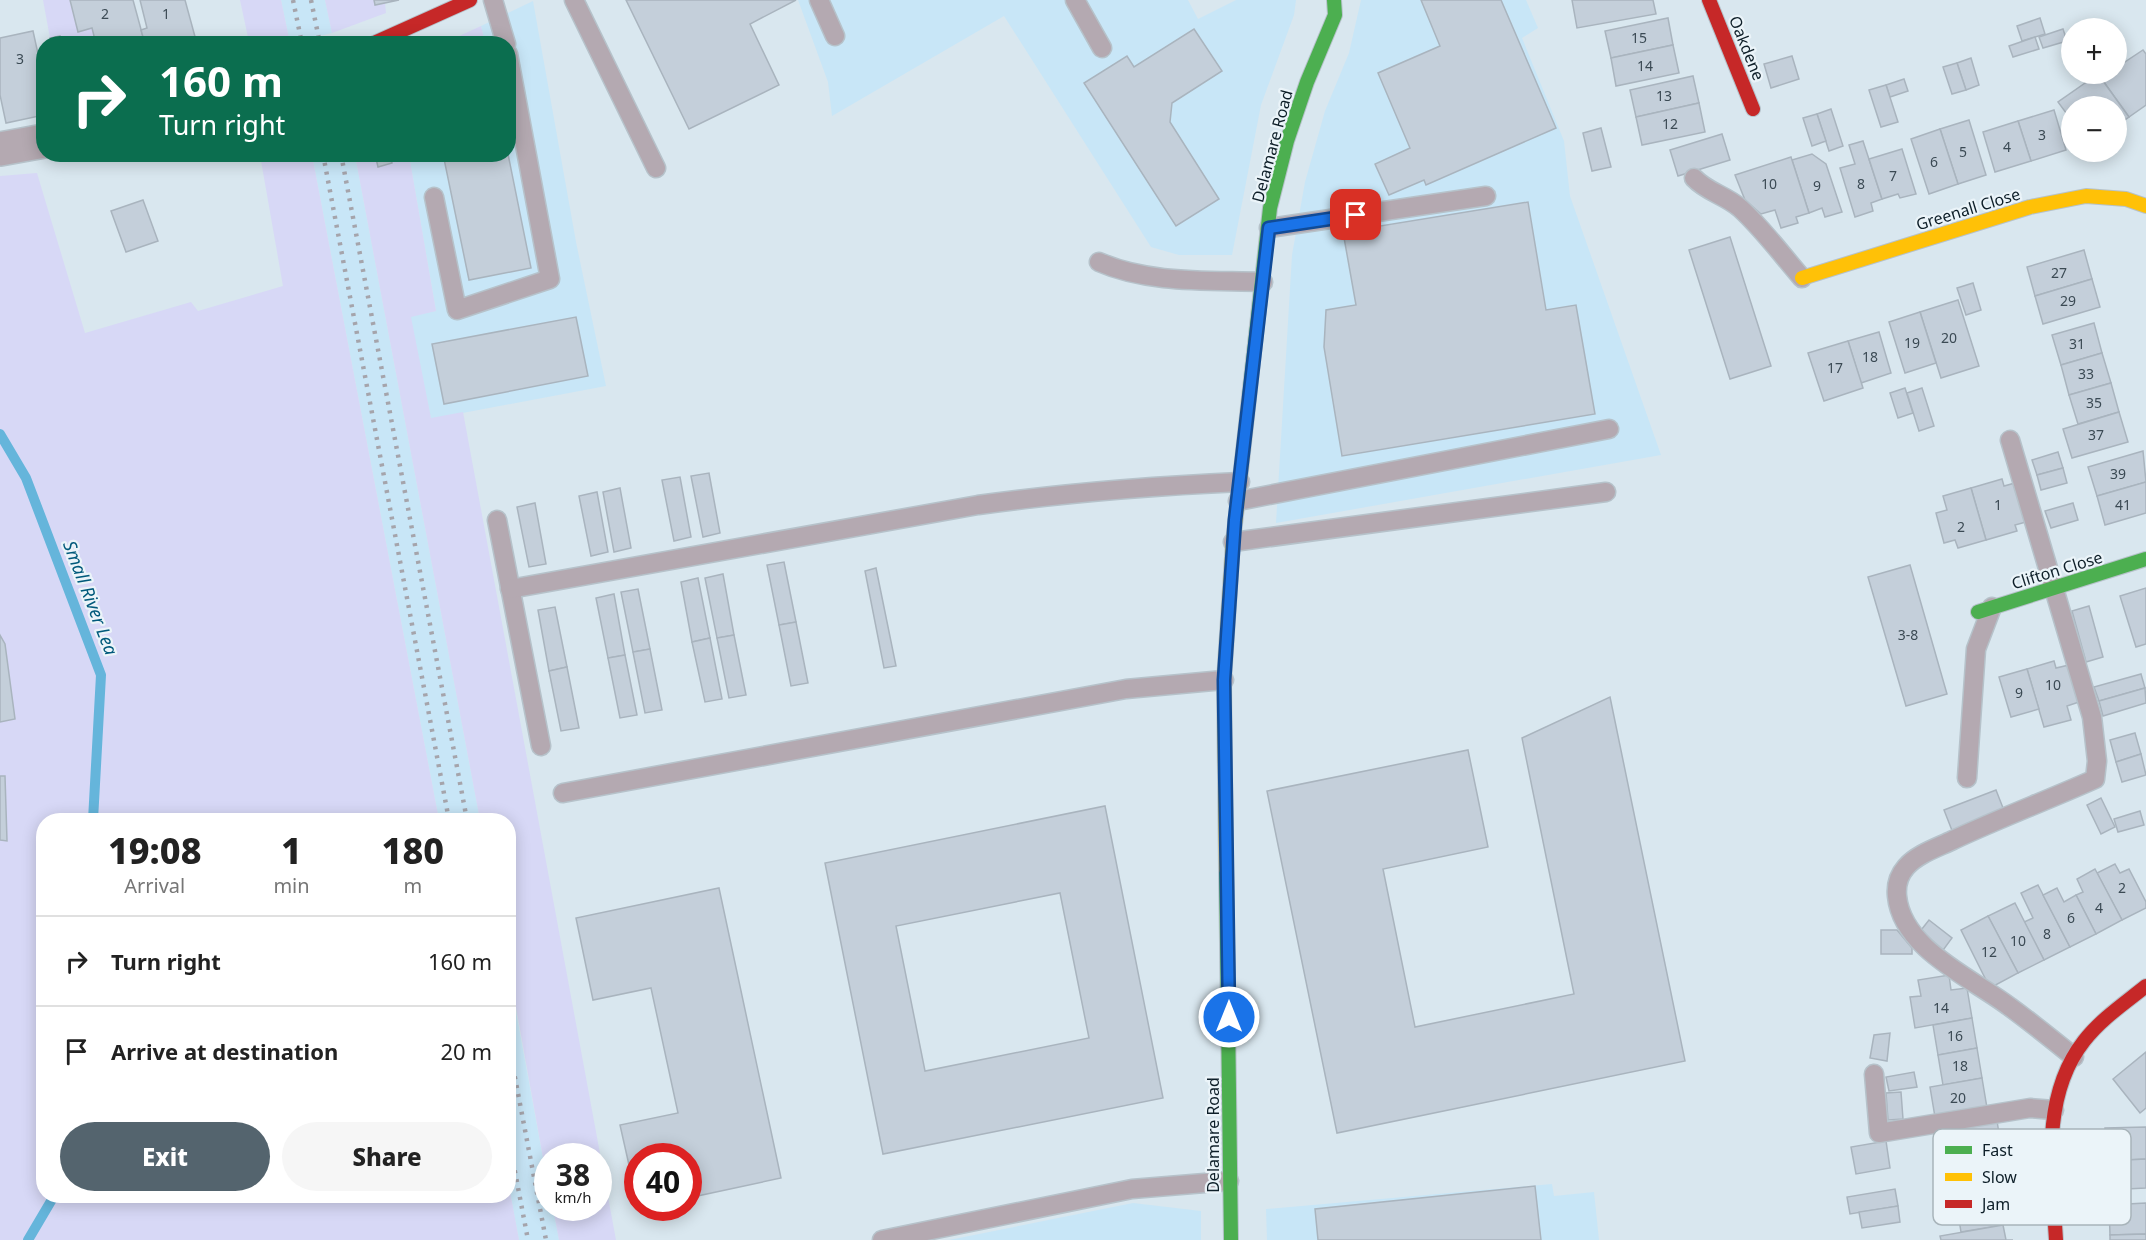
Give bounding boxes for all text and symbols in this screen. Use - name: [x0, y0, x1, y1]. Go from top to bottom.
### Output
- house number: 2: [101, 4, 109, 23]
- house number: 1: [162, 4, 170, 23]
- street label: Oakdene: [1724, 12, 1770, 84]
- map controls: [2061, 18, 2127, 162]
- button: +: [2061, 18, 2127, 84]
- house number: 15: [1631, 28, 1647, 47]
- house number: 3: [16, 49, 24, 68]
- text: 160 m: [159, 52, 283, 109]
- house number: 14: [1637, 56, 1653, 75]
- icon: right: [60, 60, 138, 138]
- house number: 13: [1656, 86, 1672, 105]
- street label: Delamare Road: [1246, 87, 1298, 205]
- button: −: [2061, 96, 2127, 162]
- text: Turn right: [159, 106, 285, 143]
- house number: 12: [1662, 114, 1678, 133]
- house number: 3: [2038, 125, 2046, 144]
- house number: 4: [2003, 137, 2011, 156]
- house number: 5: [1959, 142, 1967, 161]
- house number: 6: [1930, 152, 1938, 171]
- house number: 7: [1889, 166, 1897, 185]
- house number: 10: [1761, 174, 1777, 193]
- house number: 8: [1857, 174, 1865, 193]
- house number: 9: [1813, 176, 1821, 195]
- street label: Greenall Close: [1913, 183, 2023, 235]
- pin: [1330, 189, 1381, 240]
- icon: arrive: [1339, 198, 1372, 231]
- house number: 27: [2051, 263, 2067, 282]
- house number: 29: [2060, 291, 2076, 310]
- house number: 20: [1941, 328, 1957, 347]
- house number: 19: [1904, 333, 1920, 352]
- house number: 31: [2069, 334, 2085, 353]
- house number: 18: [1862, 347, 1878, 366]
- house number: 17: [1827, 358, 1843, 377]
- house number: 33: [2078, 364, 2094, 383]
- house number: 35: [2086, 393, 2102, 412]
- house number: 37: [2088, 425, 2104, 444]
- house number: 39: [2110, 464, 2126, 483]
- house number: 1: [1994, 495, 2002, 514]
- house number: 41: [2115, 495, 2131, 514]
- house number: 2: [1957, 517, 1965, 536]
- water label: Small River Lea: [58, 537, 124, 658]
- street label: Clifton Close: [2009, 546, 2105, 594]
- house number: 3-8: [1898, 625, 1918, 644]
- house number: 10: [2045, 675, 2061, 694]
- house number: 9: [2015, 683, 2023, 702]
- text: 19:08: [108, 826, 201, 875]
- text: 1: [281, 826, 302, 875]
- text: 180: [382, 826, 444, 875]
- text: Arrival: [124, 872, 185, 899]
- text: min: [273, 872, 310, 899]
- text: m: [403, 872, 422, 899]
- house number: 2: [2118, 878, 2126, 897]
- house number: 4: [2095, 898, 2103, 917]
- house number: 6: [2067, 908, 2075, 927]
- house number: 8: [2043, 924, 2051, 943]
- house number: 10: [2010, 931, 2026, 950]
- house number: 12: [1981, 942, 1997, 961]
- icon: right: [60, 945, 93, 978]
- text: Turn right: [111, 946, 221, 976]
- text: 160 m: [428, 946, 492, 976]
- position arrow: [1197, 985, 1261, 1049]
- house number: 14: [1933, 998, 1949, 1017]
- house number: 16: [1947, 1026, 1963, 1045]
- icon: arrive: [60, 1035, 93, 1068]
- text: Arrive at destination: [111, 1036, 338, 1066]
- text: 20 m: [441, 1036, 492, 1066]
- house number: 18: [1952, 1056, 1968, 1075]
- street label: Delamare Road: [1202, 1077, 1224, 1193]
- house number: 20: [1950, 1088, 1966, 1107]
- button: Exit: [60, 1122, 270, 1191]
- button: Share: [282, 1122, 492, 1191]
- legend: [1933, 1129, 2131, 1225]
- text: Fast: [1982, 1139, 2013, 1161]
- speed limit sign: 40: [624, 1143, 702, 1221]
- text: 38: [556, 1154, 590, 1195]
- text: Slow: [1982, 1166, 2017, 1188]
- text: km/h: [555, 1187, 591, 1207]
- text: Jam: [1980, 1193, 2010, 1215]

